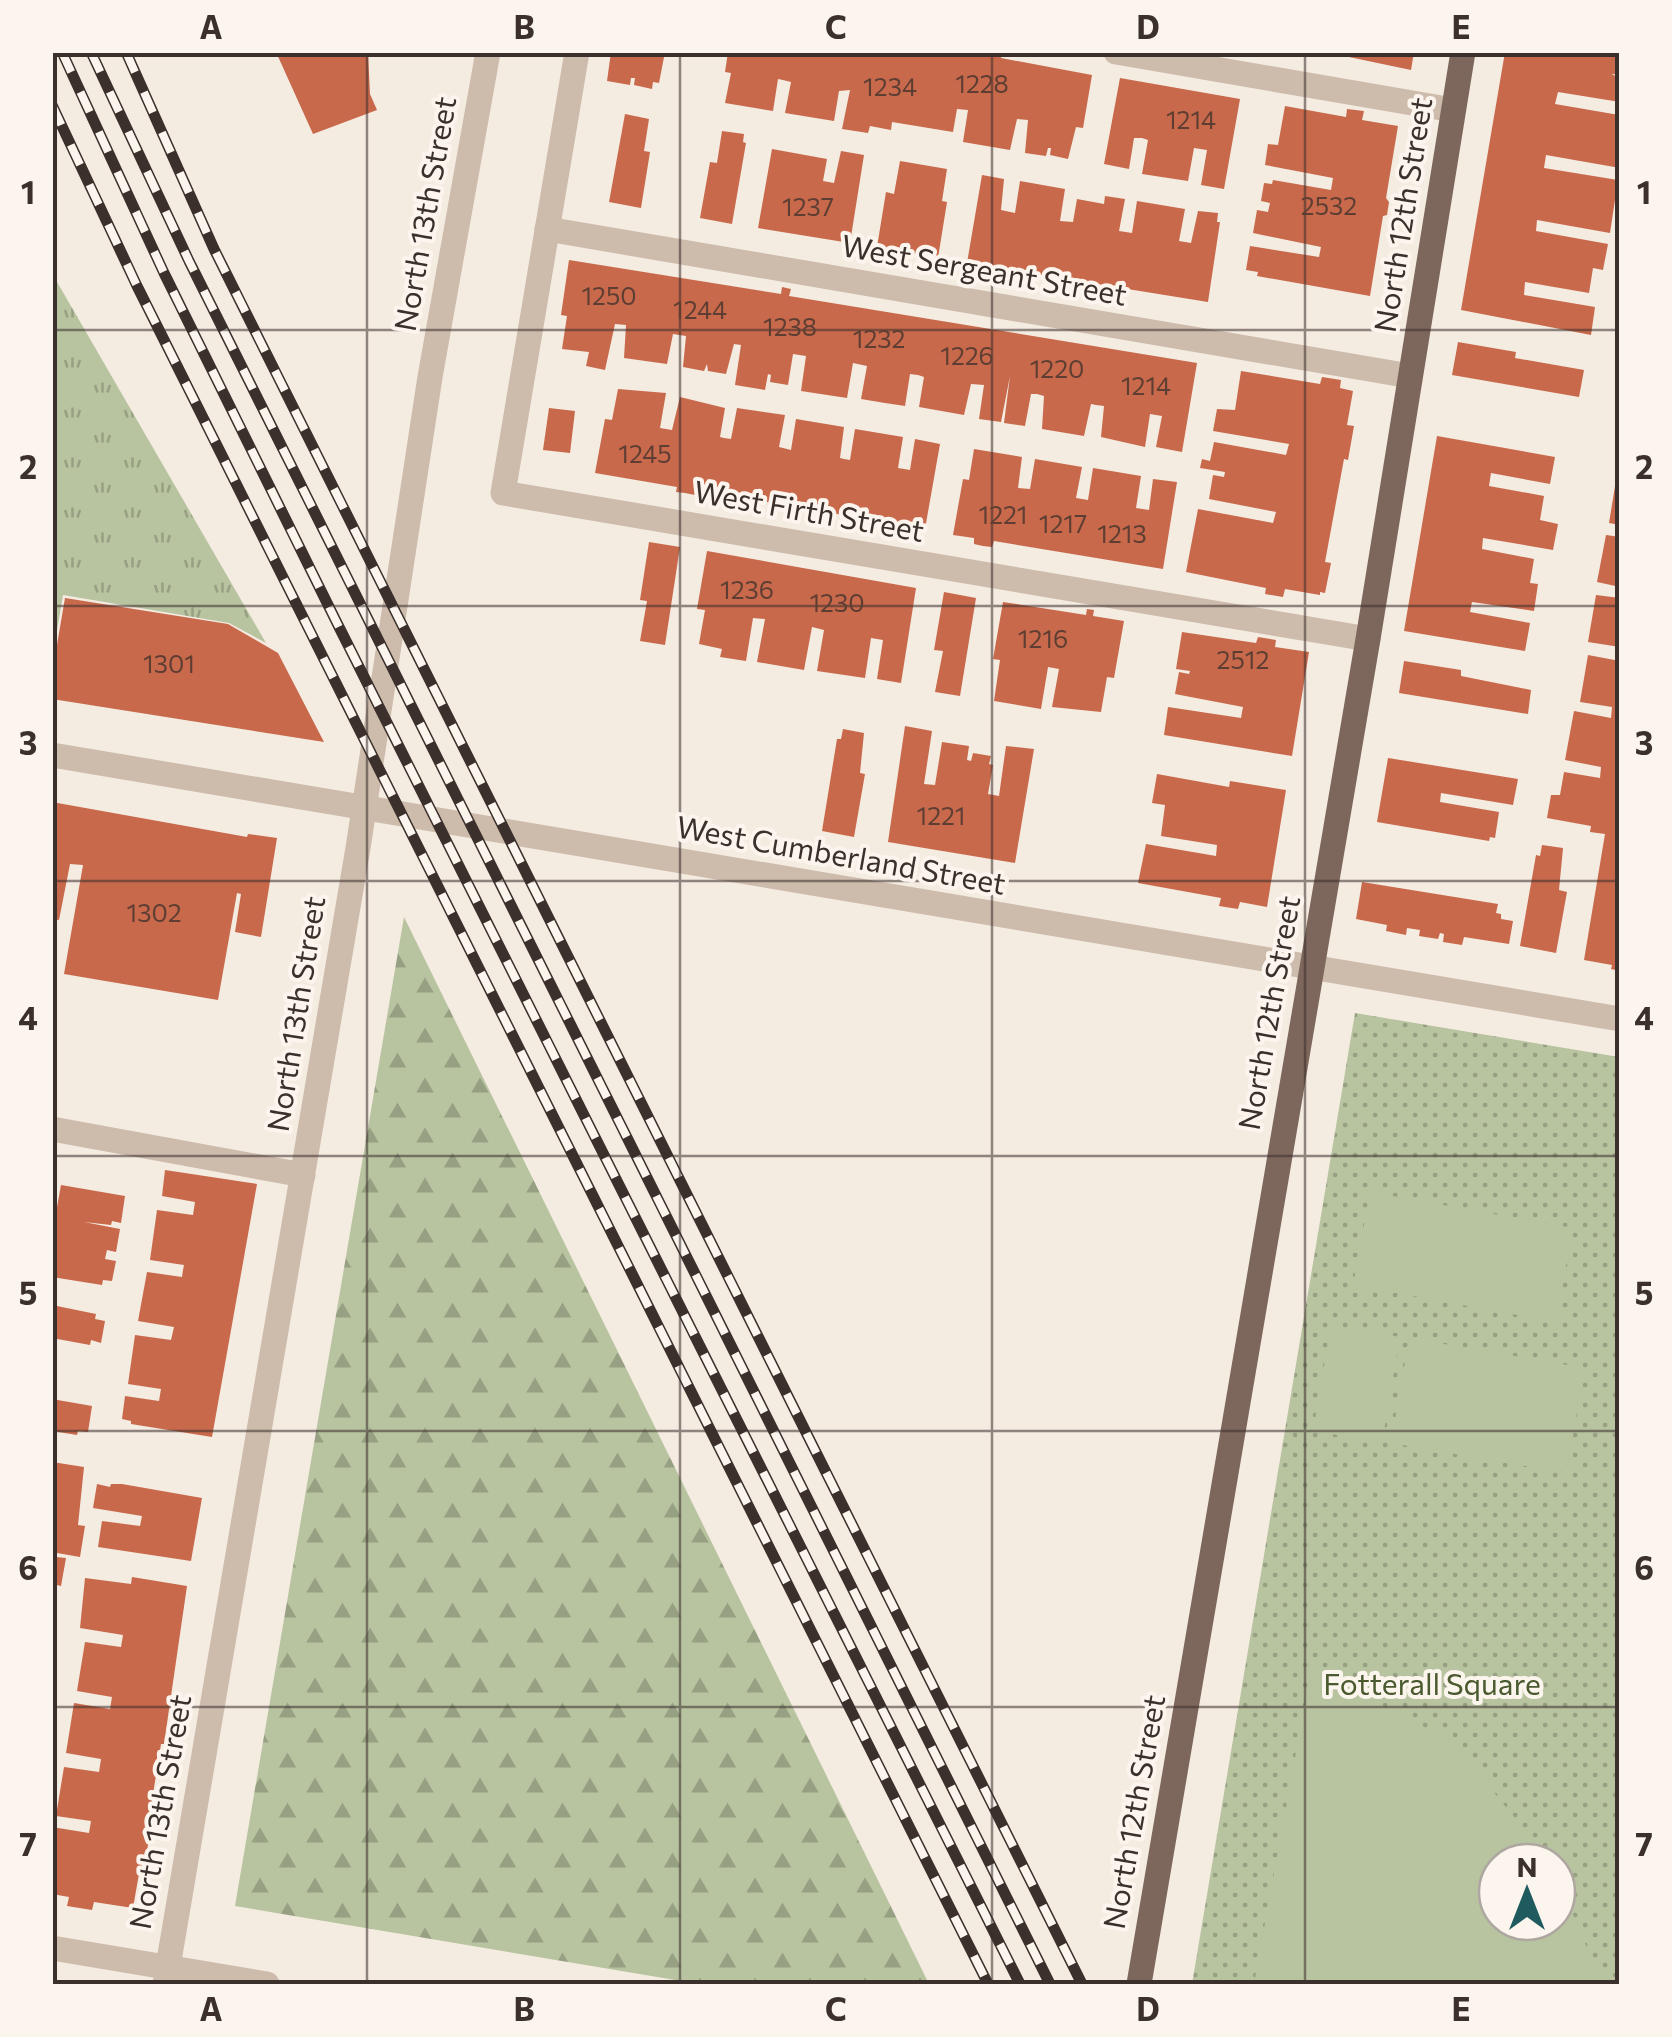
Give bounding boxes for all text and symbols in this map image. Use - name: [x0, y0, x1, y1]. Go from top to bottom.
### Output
- text: A: [200, 6, 223, 46]
- text: B: [513, 6, 535, 46]
- text: C: [825, 6, 847, 46]
- text: D: [1136, 6, 1160, 46]
- text: E: [1451, 6, 1471, 46]
- house number: 1228: [955, 68, 1009, 98]
- house number: 1234: [863, 71, 917, 101]
- street label: North 13th Street: [385, 93, 462, 334]
- street label: North 12th Street: [1365, 95, 1438, 335]
- house number: 1214: [1166, 104, 1216, 134]
- text: 1: [21, 171, 35, 211]
- text: 1: [1637, 171, 1651, 211]
- house number: 2532: [1301, 190, 1357, 220]
- house number: 1237: [782, 191, 834, 221]
- street label: West Sergeant Street: [839, 225, 1130, 312]
- house number: 1250: [581, 280, 637, 310]
- house number: 1244: [673, 294, 727, 324]
- house number: 1238: [763, 311, 817, 341]
- house number: 1232: [853, 323, 905, 353]
- house number: 1226: [940, 340, 994, 370]
- house number: 1220: [1030, 353, 1084, 383]
- house number: 1214: [1121, 370, 1171, 400]
- house number: 1245: [618, 438, 672, 468]
- text: 2: [19, 446, 37, 486]
- text: 2: [1635, 446, 1653, 486]
- street label: West Firth Street: [692, 471, 927, 548]
- house number: 1221: [978, 499, 1028, 529]
- house number: 1217: [1039, 508, 1087, 538]
- house number: 1213: [1097, 518, 1147, 548]
- house number: 1236: [720, 574, 774, 604]
- house number: 1230: [809, 587, 865, 617]
- house number: 1216: [1018, 623, 1068, 653]
- house number: 2512: [1217, 644, 1269, 674]
- house number: 1301: [143, 648, 195, 678]
- text: 3: [19, 722, 37, 762]
- text: 3: [1635, 722, 1653, 762]
- house number: 1221: [916, 800, 966, 830]
- street label: West Cumberland Street: [674, 806, 1009, 901]
- street label: North 13th Street: [258, 893, 331, 1134]
- street label: North 12th Street: [1229, 893, 1306, 1133]
- house number: 1302: [126, 897, 182, 927]
- text: 4: [18, 997, 38, 1037]
- text: 4: [1634, 997, 1654, 1037]
- text: 5: [19, 1272, 37, 1312]
- text: 5: [1635, 1272, 1653, 1312]
- text: 6: [18, 1547, 38, 1587]
- text: 6: [1634, 1547, 1654, 1587]
- park label: Fotterall Square: [1323, 1664, 1541, 1701]
- street label: North 13th Street: [120, 1691, 197, 1932]
- street label: North 12th Street: [1094, 1692, 1171, 1932]
- text: 7: [19, 1823, 37, 1863]
- text: 7: [1635, 1823, 1653, 1863]
- north arrow: [1477, 1842, 1577, 1942]
- text: N: [1517, 1849, 1538, 1883]
- text: A: [200, 1988, 223, 2028]
- text: B: [513, 1988, 535, 2028]
- text: C: [825, 1988, 847, 2028]
- text: D: [1136, 1988, 1160, 2028]
- text: E: [1451, 1988, 1471, 2028]

